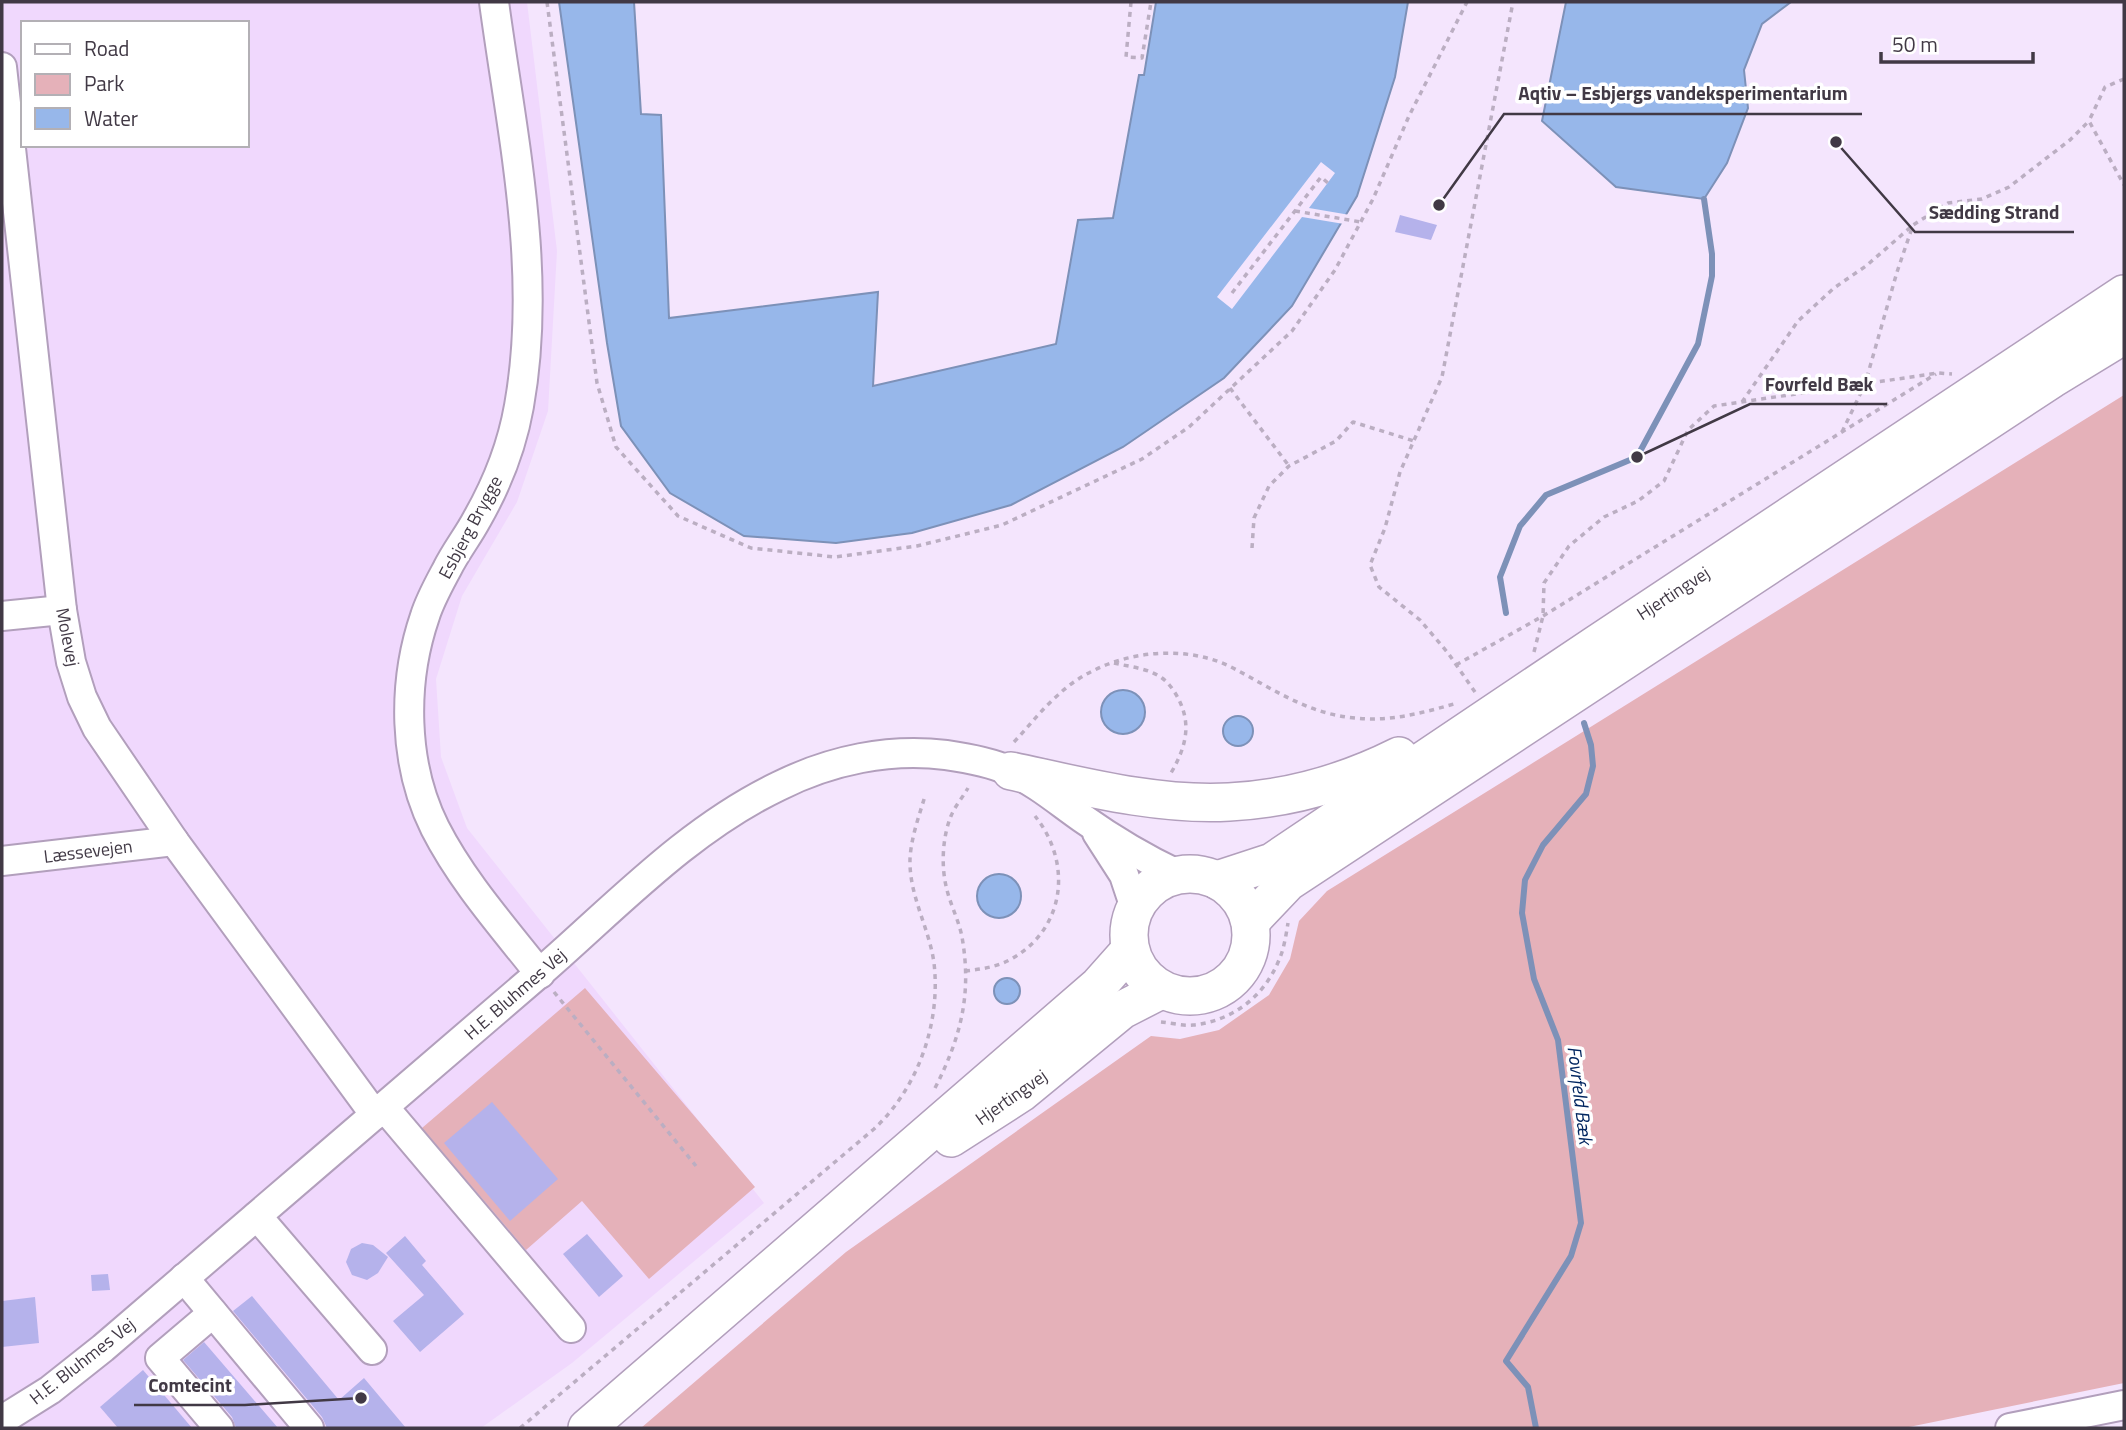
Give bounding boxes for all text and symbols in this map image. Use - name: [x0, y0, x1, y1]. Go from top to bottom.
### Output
- legend: [21, 21, 248, 147]
- scale bar: [1881, 21, 2033, 65]
- text: 50 m: [1892, 28, 1938, 60]
- text: Road: [84, 32, 129, 64]
- text: Park: [84, 67, 124, 99]
- callout: Aqtiv – Esbjergs vandeksperimentarium: [1504, 74, 1862, 114]
- text: Aqtiv – Esbjergs vandeksperimentarium: [1518, 78, 1848, 107]
- text: Water: [84, 102, 138, 134]
- callout: Sædding Strand: [1915, 192, 2074, 232]
- text: Sædding Strand: [1929, 197, 2059, 226]
- callout: Fovrfeld Bæk: [1750, 364, 1887, 404]
- text: Fovrfeld Bæk: [1765, 369, 1874, 398]
- street label: Esbjerg Brygge: [431, 471, 509, 583]
- street label: Hjertingvej: [1631, 559, 1715, 627]
- street label: Molevej: [49, 605, 87, 669]
- street label: Læssevejen: [42, 832, 134, 870]
- street label: H.E. Bluhmes Vej: [458, 942, 572, 1046]
- water label: Fovrfeld Bæk: [1561, 1044, 1602, 1148]
- street label: Hjertingvej: [970, 1062, 1052, 1132]
- street label: H.E. Bluhmes Vej: [23, 1311, 141, 1411]
- callout: Comtecint: [134, 1365, 245, 1405]
- text: Comtecint: [148, 1370, 232, 1399]

